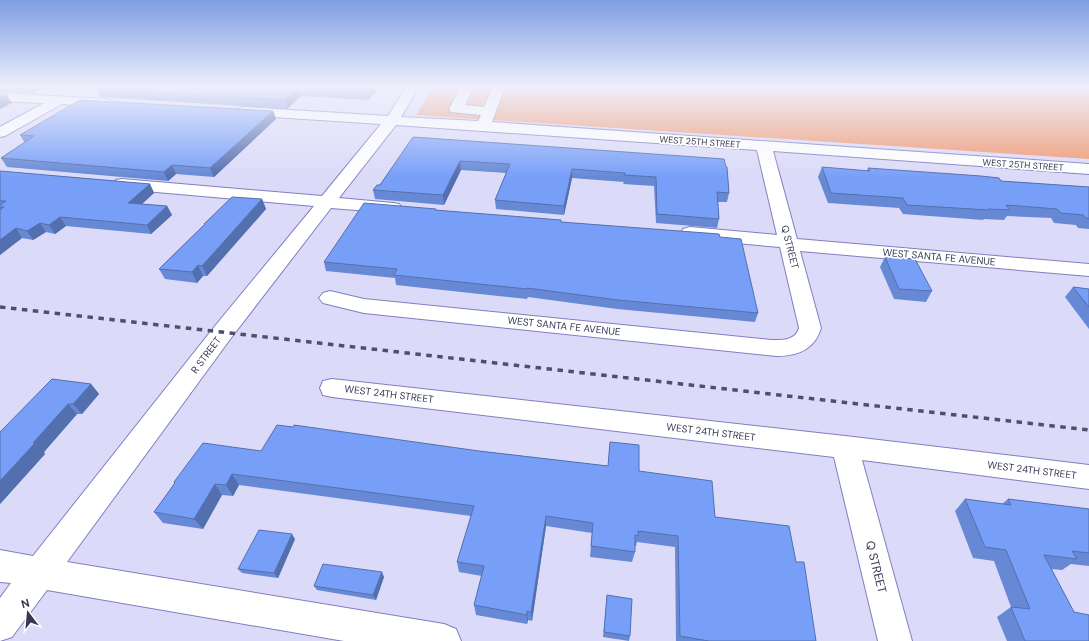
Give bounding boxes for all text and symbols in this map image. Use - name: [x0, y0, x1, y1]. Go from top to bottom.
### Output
- street label: WEST 25TH STREET: [659, 133, 741, 151]
- street label: WEST 25TH STREET: [982, 156, 1064, 174]
- street label: Q STREET: [778, 224, 802, 271]
- street label: WEST SANTA FE AVENUE: [882, 246, 996, 268]
- street label: WEST SANTA FE AVENUE: [507, 314, 621, 338]
- street label: R STREET: [188, 334, 224, 376]
- street label: WEST 24TH STREET: [344, 382, 435, 406]
- street label: WEST 24TH STREET: [666, 420, 757, 444]
- street label: WEST 24TH STREET: [987, 458, 1078, 482]
- street label: Q STREET: [862, 539, 890, 595]
- north arrow: [8, 593, 48, 633]
- text: N: [19, 596, 31, 611]

